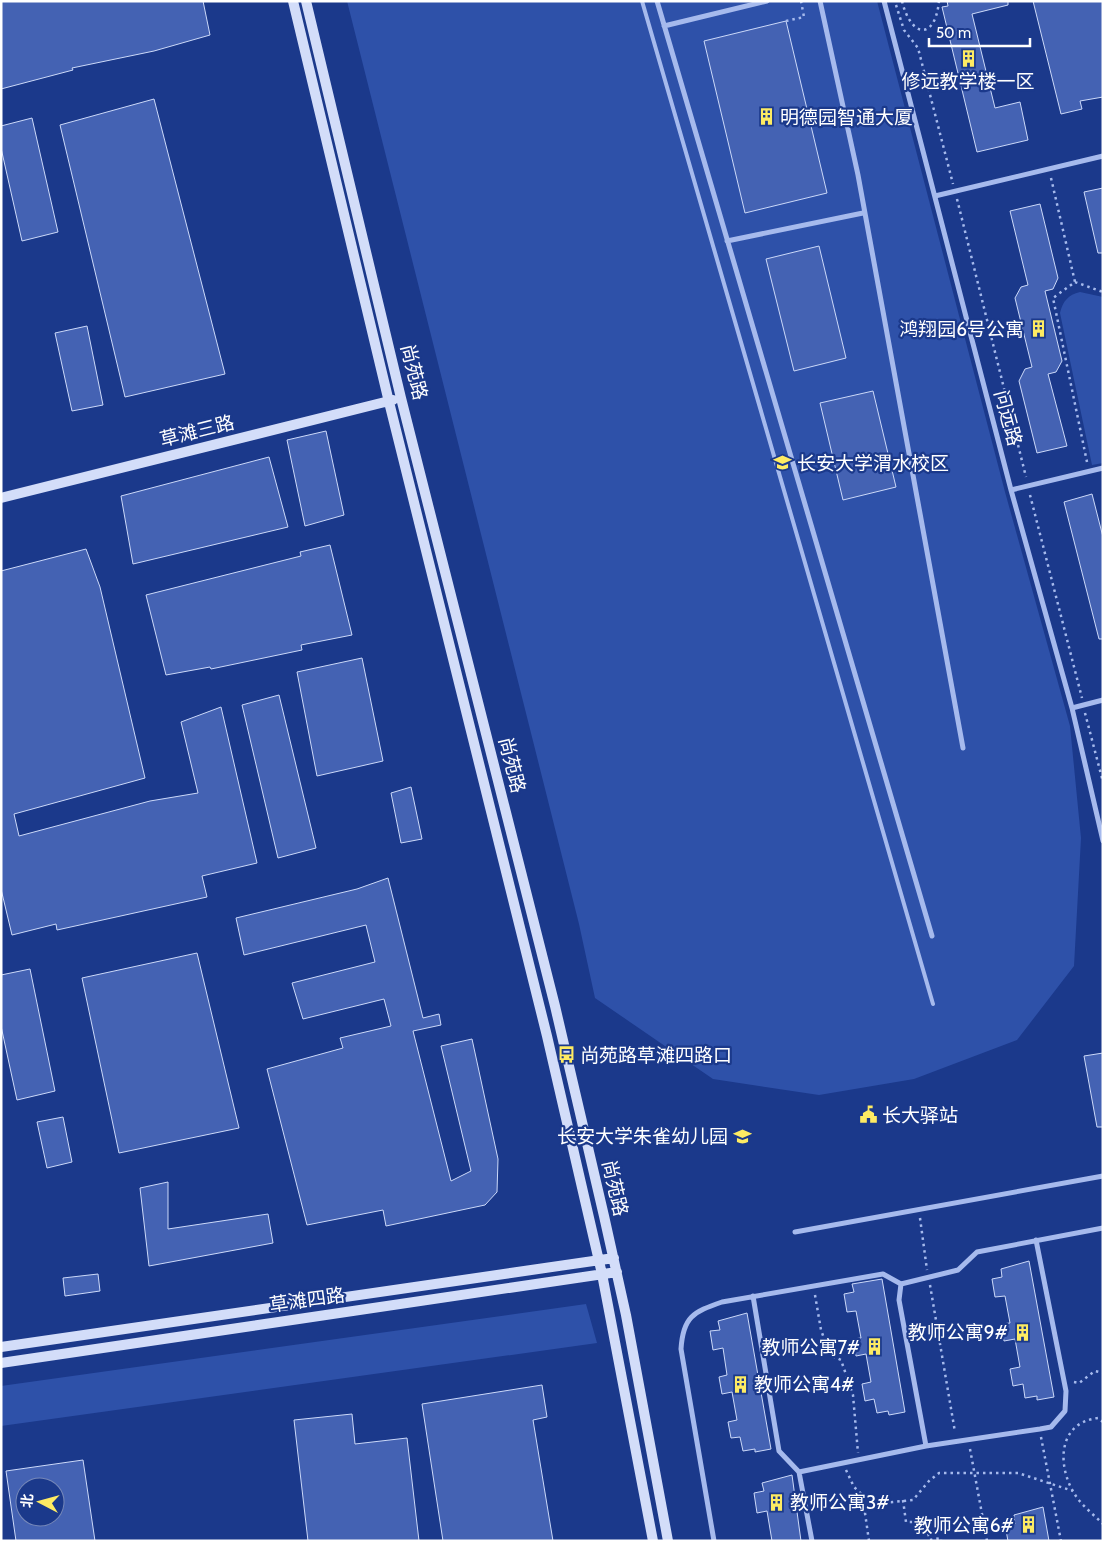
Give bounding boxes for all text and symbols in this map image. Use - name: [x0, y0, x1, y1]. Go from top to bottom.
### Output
- scale bar: [929, 15, 1030, 47]
- text: 50 m: [936, 24, 971, 42]
- building icon: 修远教学楼一区: [958, 48, 978, 68]
- place label: 修远教学楼一区: [901, 70, 1035, 93]
- place label: 明德园智通大厦: [780, 106, 913, 129]
- building icon: 明德园智通大厦: [756, 107, 776, 127]
- place label: 鸿翔园6号公寓: [899, 318, 1024, 341]
- building icon: 鸿翔园6号公寓: [1028, 319, 1048, 339]
- street label: 尚苑路: [396, 342, 432, 402]
- street label: 问远路: [990, 387, 1026, 449]
- street label: 草滩三路: [157, 411, 237, 451]
- place label: 长安大学渭水校区: [797, 452, 949, 475]
- school or university icon: 长安大学渭水校区: [773, 453, 793, 473]
- street label: 尚苑路: [494, 735, 530, 795]
- place label: 尚苑路草滩四路口: [580, 1044, 732, 1067]
- bus stop icon: 尚苑路草滩四路口: [556, 1045, 576, 1065]
- place label: 长大驿站: [882, 1104, 958, 1127]
- public building icon: 长大驿站: [858, 1105, 878, 1125]
- place label: 长安大学朱雀幼儿园: [557, 1125, 728, 1148]
- school or university icon: 长安大学朱雀幼儿园: [732, 1126, 752, 1146]
- street label: 尚苑路: [597, 1158, 633, 1218]
- street label: 草滩四路: [268, 1283, 346, 1317]
- place label: 教师公寓9#: [908, 1321, 1008, 1344]
- building icon: 教师公寓9#: [1012, 1322, 1032, 1342]
- place label: 教师公寓7#: [762, 1336, 860, 1359]
- building icon: 教师公寓7#: [864, 1337, 884, 1357]
- place label: 教师公寓4#: [754, 1373, 854, 1396]
- building icon: 教师公寓4#: [730, 1374, 750, 1394]
- north arrow: [15, 1477, 65, 1527]
- place label: 教师公寓3#: [790, 1491, 890, 1514]
- building icon: 教师公寓3#: [766, 1492, 786, 1512]
- text: 北: [17, 1493, 37, 1509]
- place label: 教师公寓6#: [914, 1514, 1014, 1537]
- building icon: 教师公寓6#: [1018, 1515, 1038, 1535]

